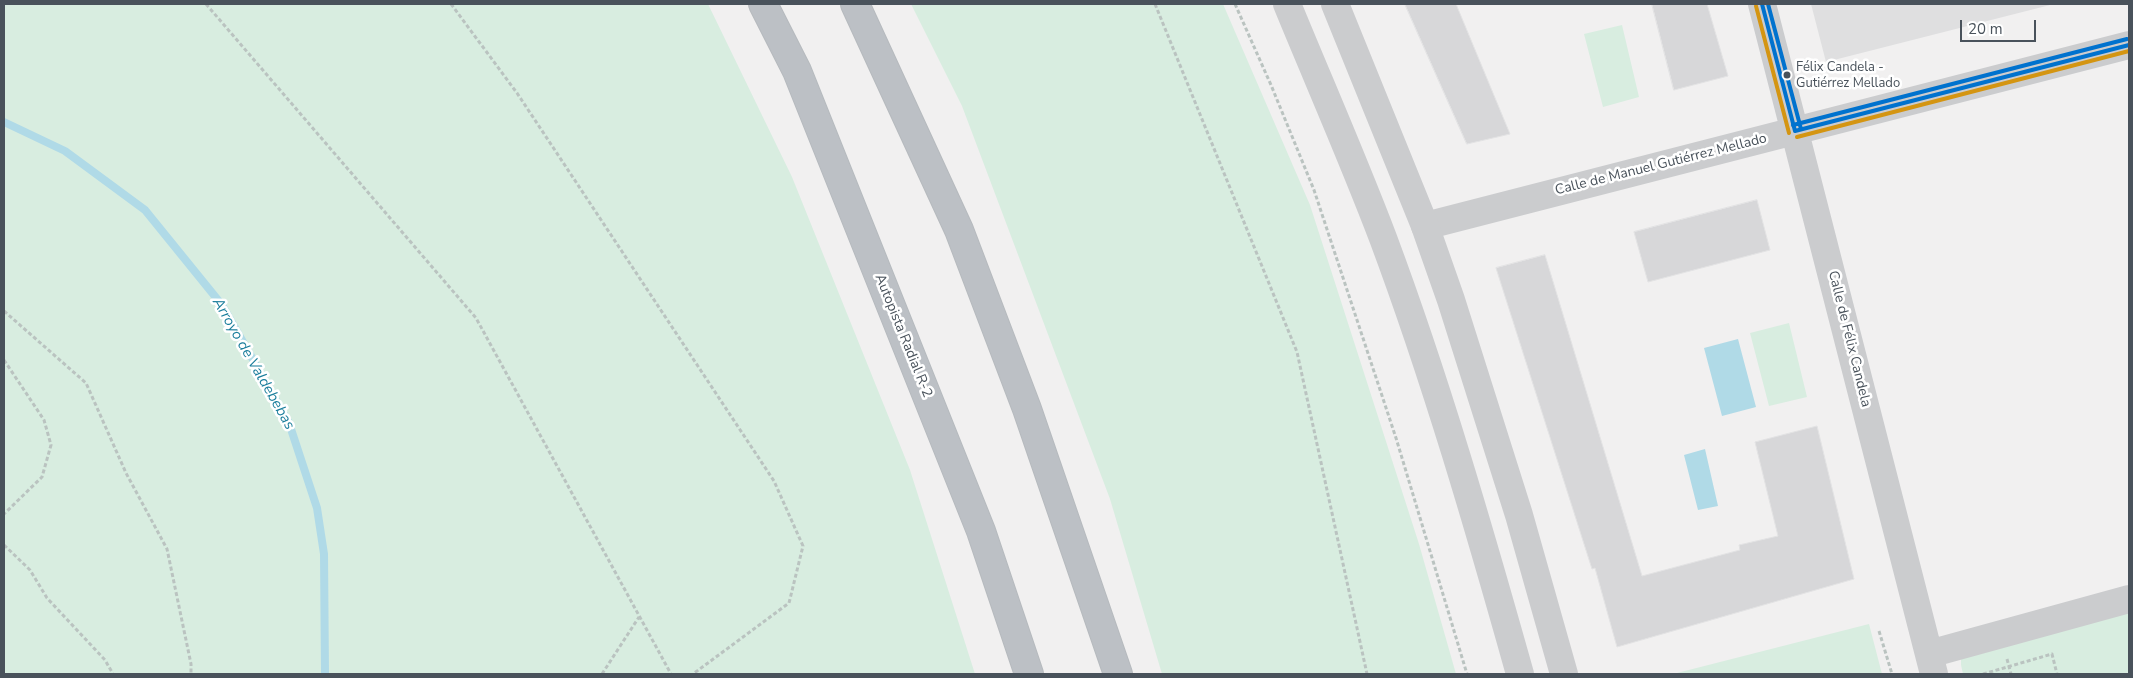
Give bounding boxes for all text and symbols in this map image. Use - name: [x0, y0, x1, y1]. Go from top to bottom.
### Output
- scale bar: [1963, 10, 2039, 42]
- text: 20 m: [1968, 19, 2003, 39]
- place label: Félix Candela - Gutiérrez Mellado: [1796, 60, 1900, 91]
- marker: Félix Candela - Gutiérrez Mellado: [1782, 70, 1792, 80]
- street label: Calle de Manuel Gutiérrez Mellado: [1553, 131, 1769, 199]
- street label: Calle de Félix Candela: [1824, 269, 1874, 409]
- street label: Autopista Radial R-2: [871, 272, 935, 400]
- water label: Arroyo de Valdebebas: [208, 295, 298, 433]

